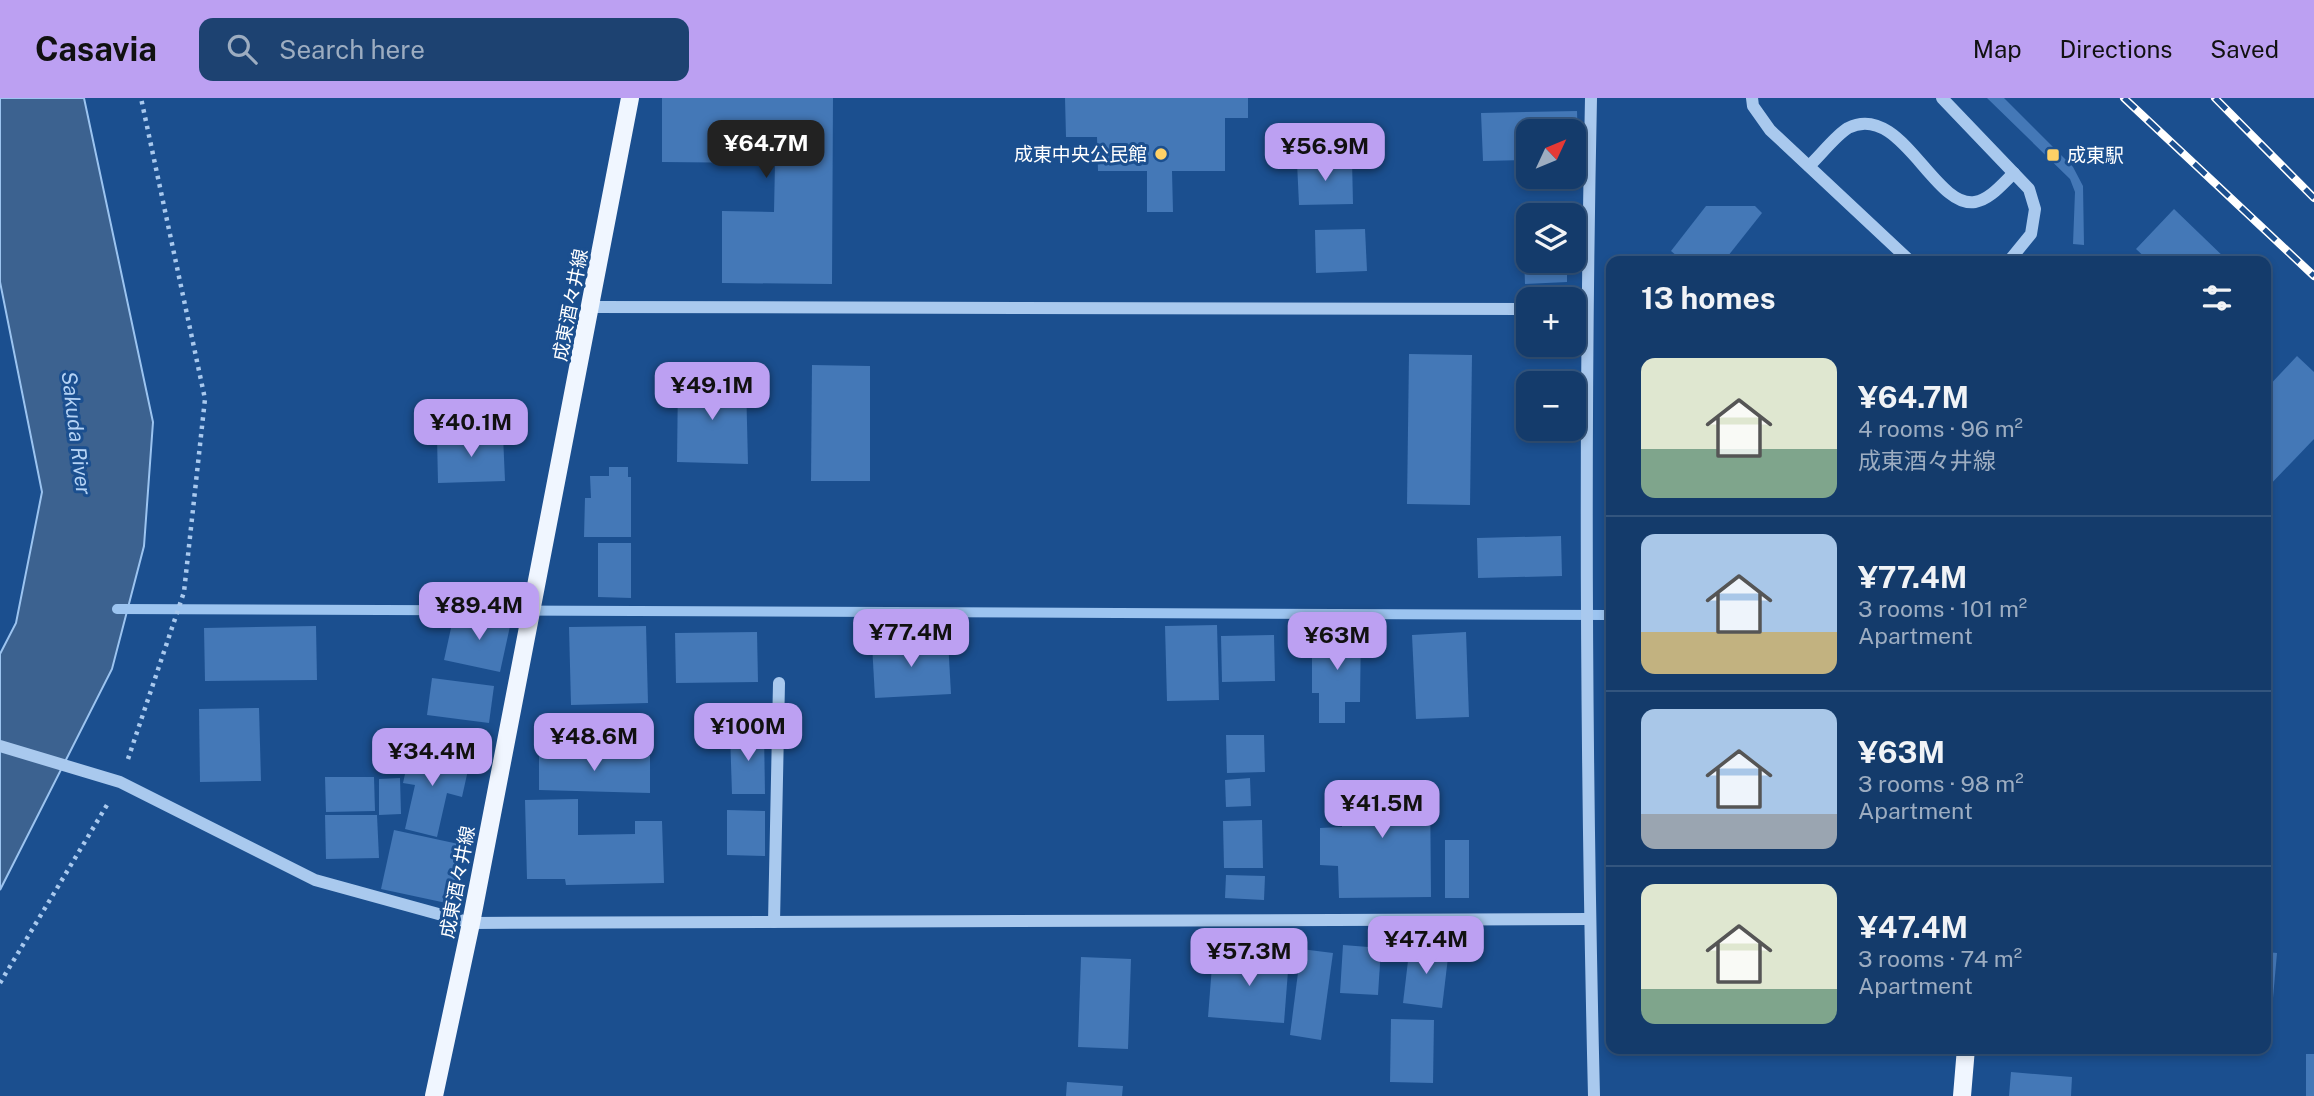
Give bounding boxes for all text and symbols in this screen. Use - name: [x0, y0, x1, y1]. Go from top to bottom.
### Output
- search box: [199, 18, 689, 81]
- text: Casavia: [35, 30, 157, 68]
- icon: search: [223, 30, 261, 68]
- text: Search here: [279, 34, 425, 65]
- text: Map: [1973, 35, 2022, 63]
- text: Directions: [2060, 35, 2172, 63]
- text: Saved: [2210, 35, 2279, 63]
- north arrow: [1516, 119, 1586, 189]
- map controls: [1516, 119, 1586, 441]
- pin: ¥64.7M: [709, 120, 823, 180]
- pin: ¥56.9M: [1268, 123, 1382, 183]
- text: ¥64.7M: [723, 129, 809, 156]
- text: ¥56.9M: [1281, 132, 1369, 159]
- place label: 成東中央公民館: [1014, 143, 1147, 165]
- place label: 成東駅: [2067, 144, 2124, 166]
- marker: 成東中央公民館: [1153, 146, 1169, 162]
- marker: 成東駅: [2045, 147, 2061, 163]
- button: layers: [1516, 203, 1586, 273]
- street label: 成東酒々井線: [548, 247, 592, 363]
- icon: filters: [2198, 279, 2236, 317]
- text: 13 homes: [1641, 280, 1776, 316]
- button: +: [1516, 287, 1586, 357]
- pin: ¥49.1M: [655, 362, 769, 422]
- water label: Sakuda River: [57, 370, 97, 497]
- text: ¥49.1M: [671, 371, 753, 398]
- button: −: [1516, 371, 1586, 441]
- text: ¥64.7M: [1858, 379, 1969, 415]
- icon: home: [1697, 386, 1781, 470]
- pin: ¥40.1M: [414, 400, 528, 459]
- text: ¥40.1M: [430, 408, 512, 435]
- text: 4 rooms · 96 m²: [1858, 415, 2023, 442]
- text: 成東酒々井線: [1858, 447, 1996, 474]
- text: ¥77.4M: [1858, 559, 1967, 595]
- icon: home: [1697, 562, 1781, 646]
- pin: ¥89.4M: [422, 582, 536, 642]
- text: ¥89.4M: [435, 591, 523, 618]
- text: 3 rooms · 101 m²: [1858, 595, 2027, 622]
- pin: ¥77.4M: [854, 610, 968, 669]
- pin: ¥63M: [1296, 612, 1378, 672]
- text: ¥77.4M: [869, 618, 953, 645]
- text: ¥63M: [1304, 621, 1370, 648]
- text: Apartment: [1858, 622, 1973, 649]
- pin: ¥100M: [699, 704, 797, 763]
- text: ¥100M: [710, 712, 786, 739]
- pin: ¥48.6M: [537, 714, 651, 773]
- text: ¥48.6M: [550, 722, 638, 749]
- pin: ¥34.4M: [375, 728, 489, 788]
- text: ¥63M: [1858, 734, 1945, 770]
- text: ¥34.4M: [388, 737, 476, 764]
- icon: home: [1697, 737, 1781, 821]
- text: 3 rooms · 98 m²: [1858, 770, 2024, 797]
- pin: ¥41.5M: [1325, 780, 1439, 840]
- text: ¥41.5M: [1341, 789, 1423, 816]
- text: Apartment: [1858, 797, 1973, 824]
- street label: 成東酒々井線: [435, 824, 479, 940]
- text: ¥47.4M: [1858, 909, 1968, 945]
- icon: home: [1697, 912, 1781, 996]
- pin: ¥47.4M: [1369, 916, 1483, 976]
- text: ¥47.4M: [1384, 925, 1468, 952]
- pin: ¥57.3M: [1192, 928, 1306, 988]
- text: ¥57.3M: [1206, 937, 1292, 964]
- text: 3 rooms · 74 m²: [1858, 945, 2022, 972]
- text: Apartment: [1858, 972, 1973, 999]

